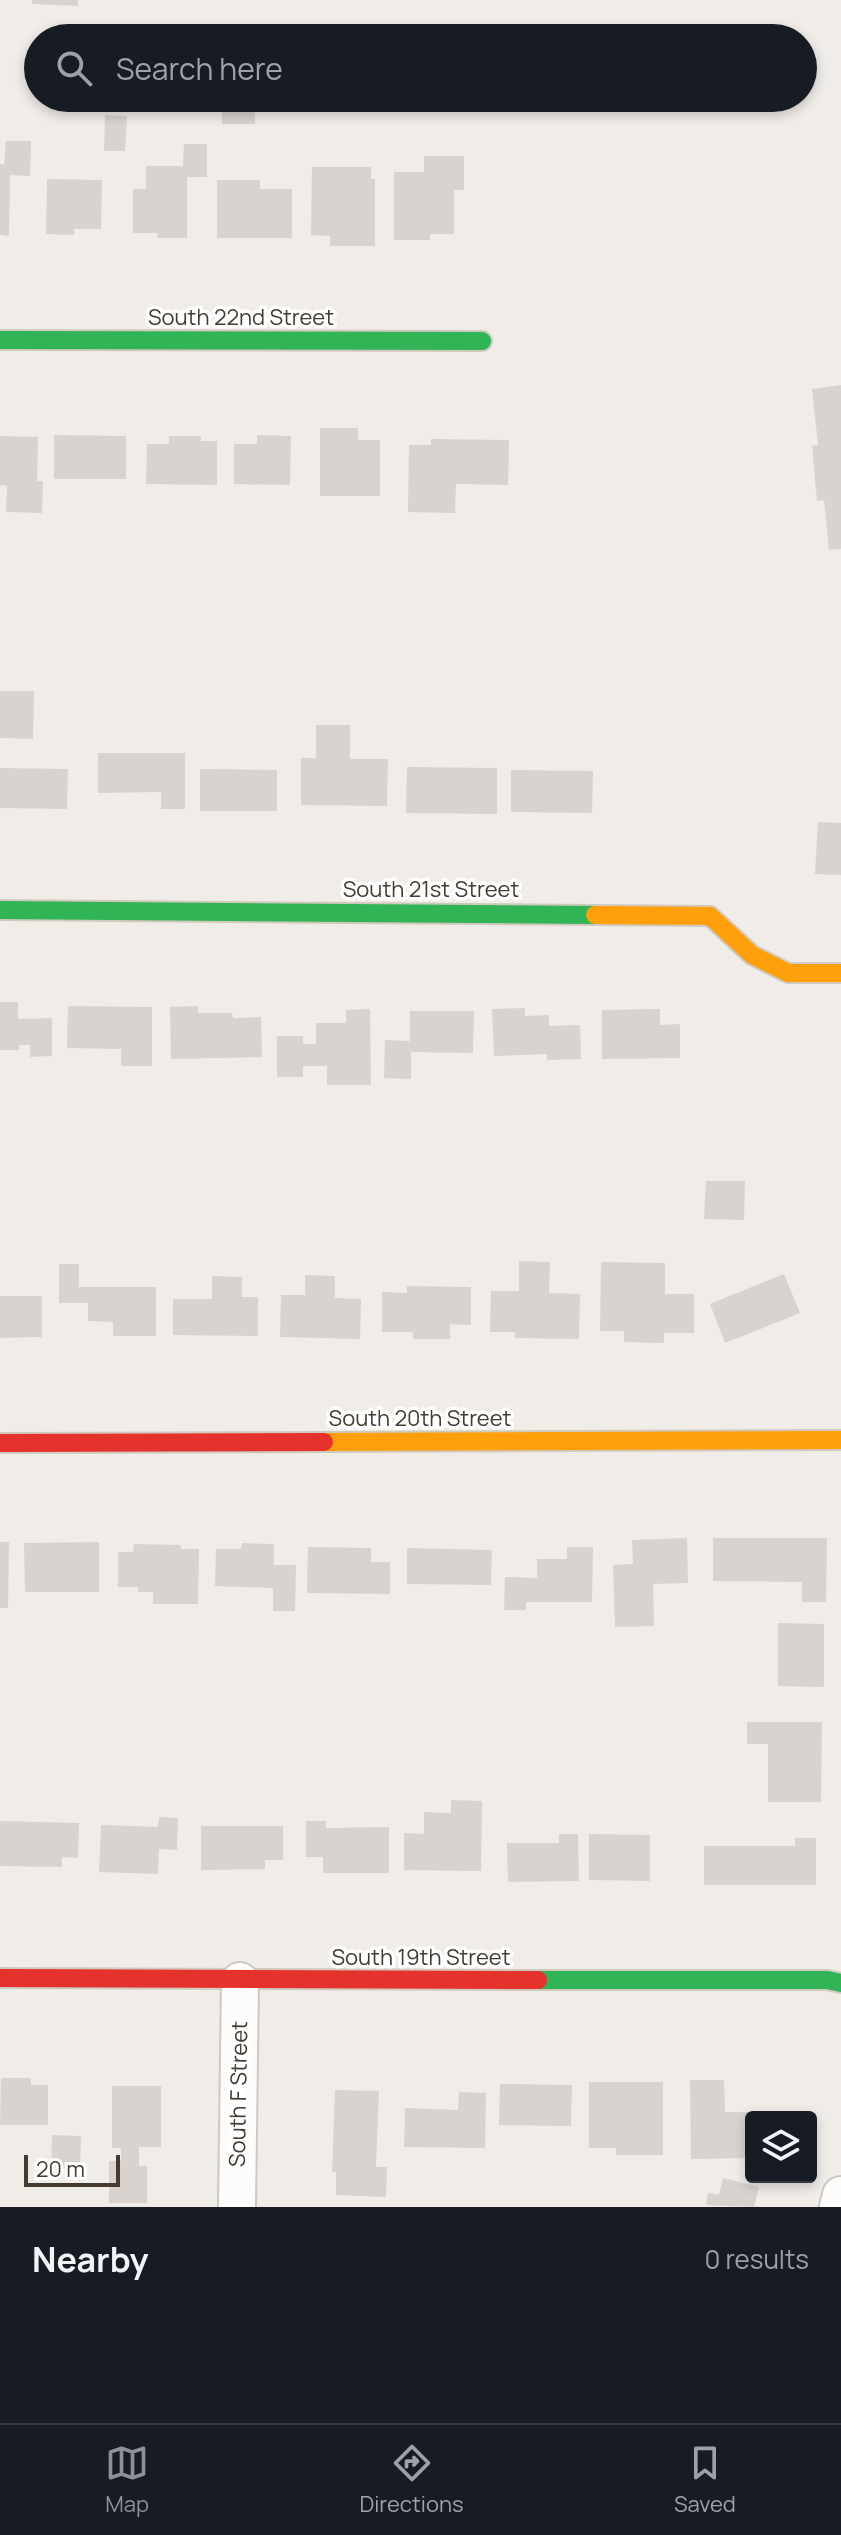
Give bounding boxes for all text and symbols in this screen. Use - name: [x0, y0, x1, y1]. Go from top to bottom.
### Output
- search box: [24, 24, 817, 112]
- icon: search: [52, 46, 96, 90]
- text: Search here: [116, 48, 283, 89]
- street label: South 22nd Street: [148, 302, 334, 332]
- street label: South 21st Street: [343, 874, 519, 904]
- street label: South 20th Street: [329, 1403, 512, 1433]
- street label: South 19th Street: [331, 1942, 511, 1972]
- street label: South F Street: [222, 2021, 254, 2167]
- map controls: [745, 2111, 817, 2183]
- button: layers: [745, 2111, 817, 2183]
- scale bar: [24, 2151, 120, 2187]
- text: 20 m: [36, 2154, 85, 2184]
- text: Nearby: [32, 2236, 148, 2282]
- text: 0 results: [704, 2241, 809, 2277]
- tab: Map: [105, 2441, 149, 2519]
- tab: Directions: [359, 2441, 464, 2519]
- tab: Saved: [674, 2441, 736, 2519]

